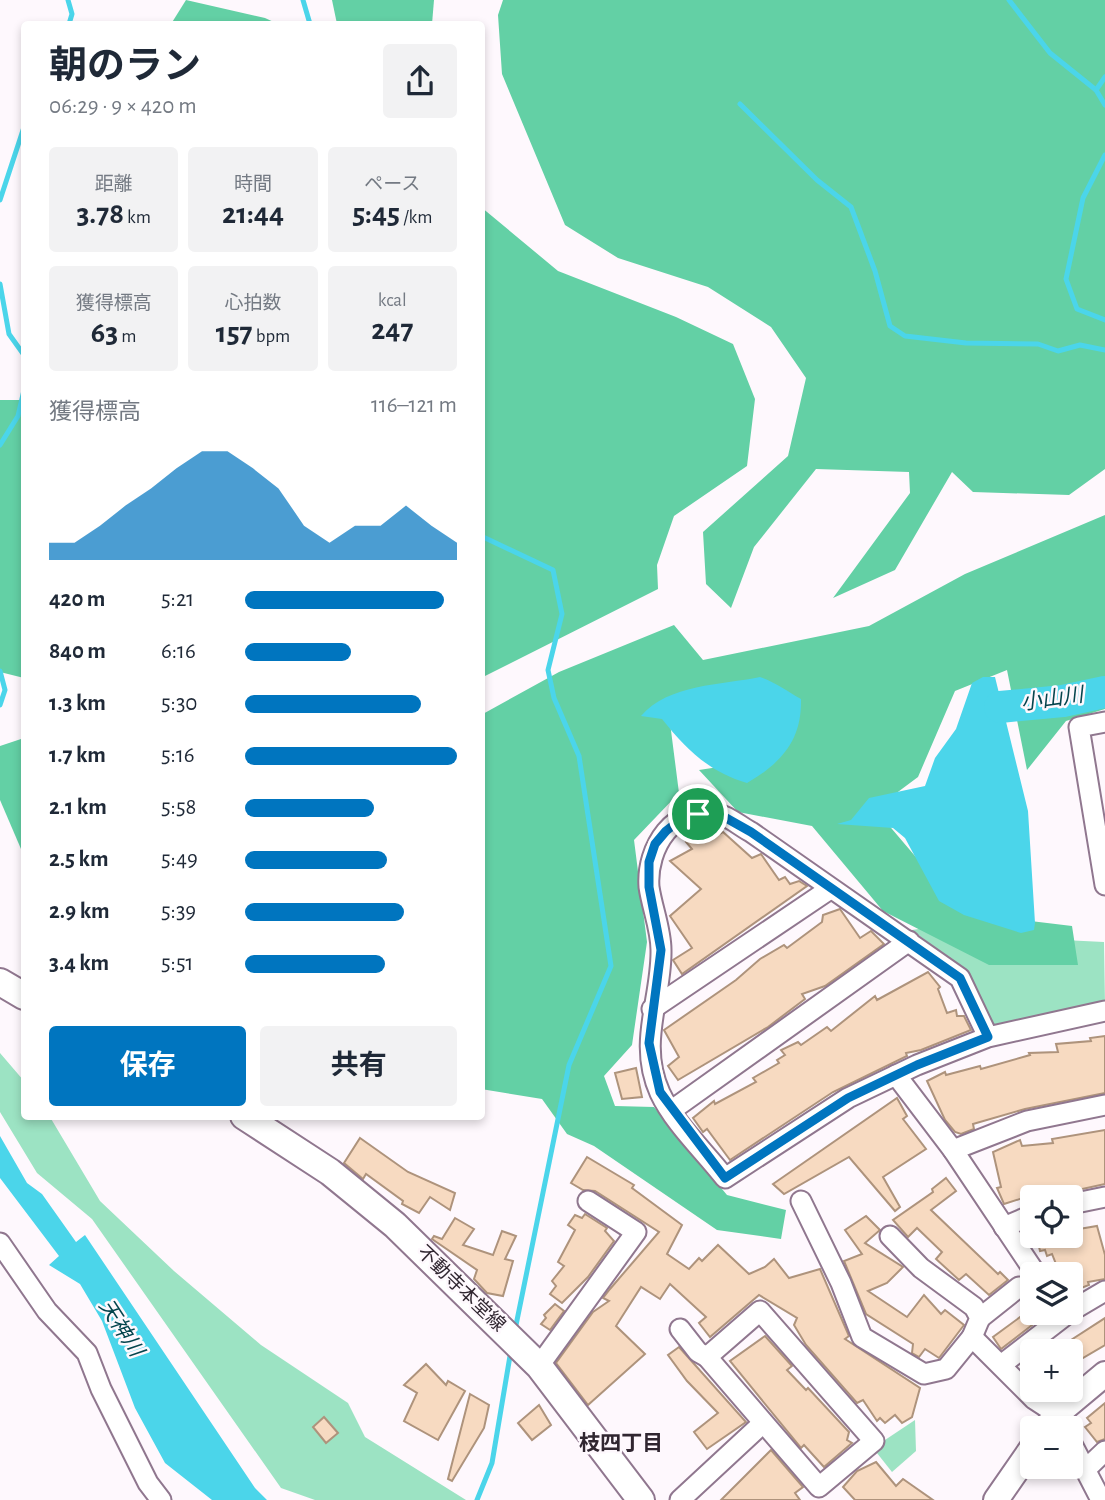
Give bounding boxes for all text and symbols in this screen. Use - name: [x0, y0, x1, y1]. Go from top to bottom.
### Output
- button: share: [383, 44, 457, 118]
- text: 朝のラン: [49, 48, 201, 86]
- text: 06:29 · 9 × 420 m: [49, 95, 197, 118]
- text: 距離: [95, 175, 133, 194]
- text: 時間: [234, 175, 272, 194]
- text: ペース: [364, 175, 420, 194]
- text: 3.78: [76, 199, 124, 229]
- text: 21:44: [222, 199, 284, 229]
- text: 5:45: [352, 199, 400, 229]
- text: km: [124, 208, 151, 227]
- text: /km: [400, 208, 432, 227]
- text: kcal: [378, 291, 407, 310]
- text: 獲得標高: [76, 294, 152, 313]
- text: 心拍数: [224, 294, 282, 313]
- text: 247: [371, 315, 413, 345]
- text: 63: [91, 318, 118, 348]
- text: 157: [216, 318, 253, 348]
- text: m: [118, 327, 137, 346]
- text: bpm: [253, 327, 290, 346]
- text: 116–121 m: [371, 394, 457, 417]
- text: 獲得標高: [49, 401, 141, 424]
- text: 420 m: [49, 588, 105, 611]
- text: 5:21: [161, 588, 194, 611]
- text: 840 m: [49, 640, 106, 663]
- text: 6:16: [161, 640, 196, 663]
- water label: 小山川: [1019, 683, 1087, 714]
- text: 1.3 km: [49, 692, 106, 715]
- text: 5:30: [161, 692, 198, 715]
- text: 1.7 km: [49, 744, 106, 767]
- text: 5:16: [161, 744, 195, 767]
- pin: [668, 784, 728, 844]
- icon: arrive: [679, 795, 717, 833]
- text: 2.1 km: [49, 796, 107, 819]
- text: 5:58: [161, 796, 196, 819]
- text: 2.5 km: [49, 848, 108, 871]
- text: 5:49: [161, 848, 198, 871]
- text: 2.9 km: [49, 900, 110, 923]
- text: 5:39: [161, 900, 196, 923]
- text: 3.4 km: [49, 952, 109, 975]
- text: 5:51: [161, 952, 193, 975]
- button: 保存: [49, 1026, 246, 1106]
- button: 共有: [260, 1026, 457, 1106]
- map controls: [1020, 1185, 1083, 1479]
- button: locate: [1020, 1185, 1083, 1248]
- street label: 不動寺本堂線: [413, 1242, 509, 1335]
- button: layers: [1020, 1262, 1083, 1325]
- water label: 天神川: [95, 1295, 149, 1362]
- button: +: [1020, 1339, 1083, 1402]
- button: −: [1020, 1416, 1083, 1479]
- district label: 枝四丁目: [579, 1432, 663, 1454]

